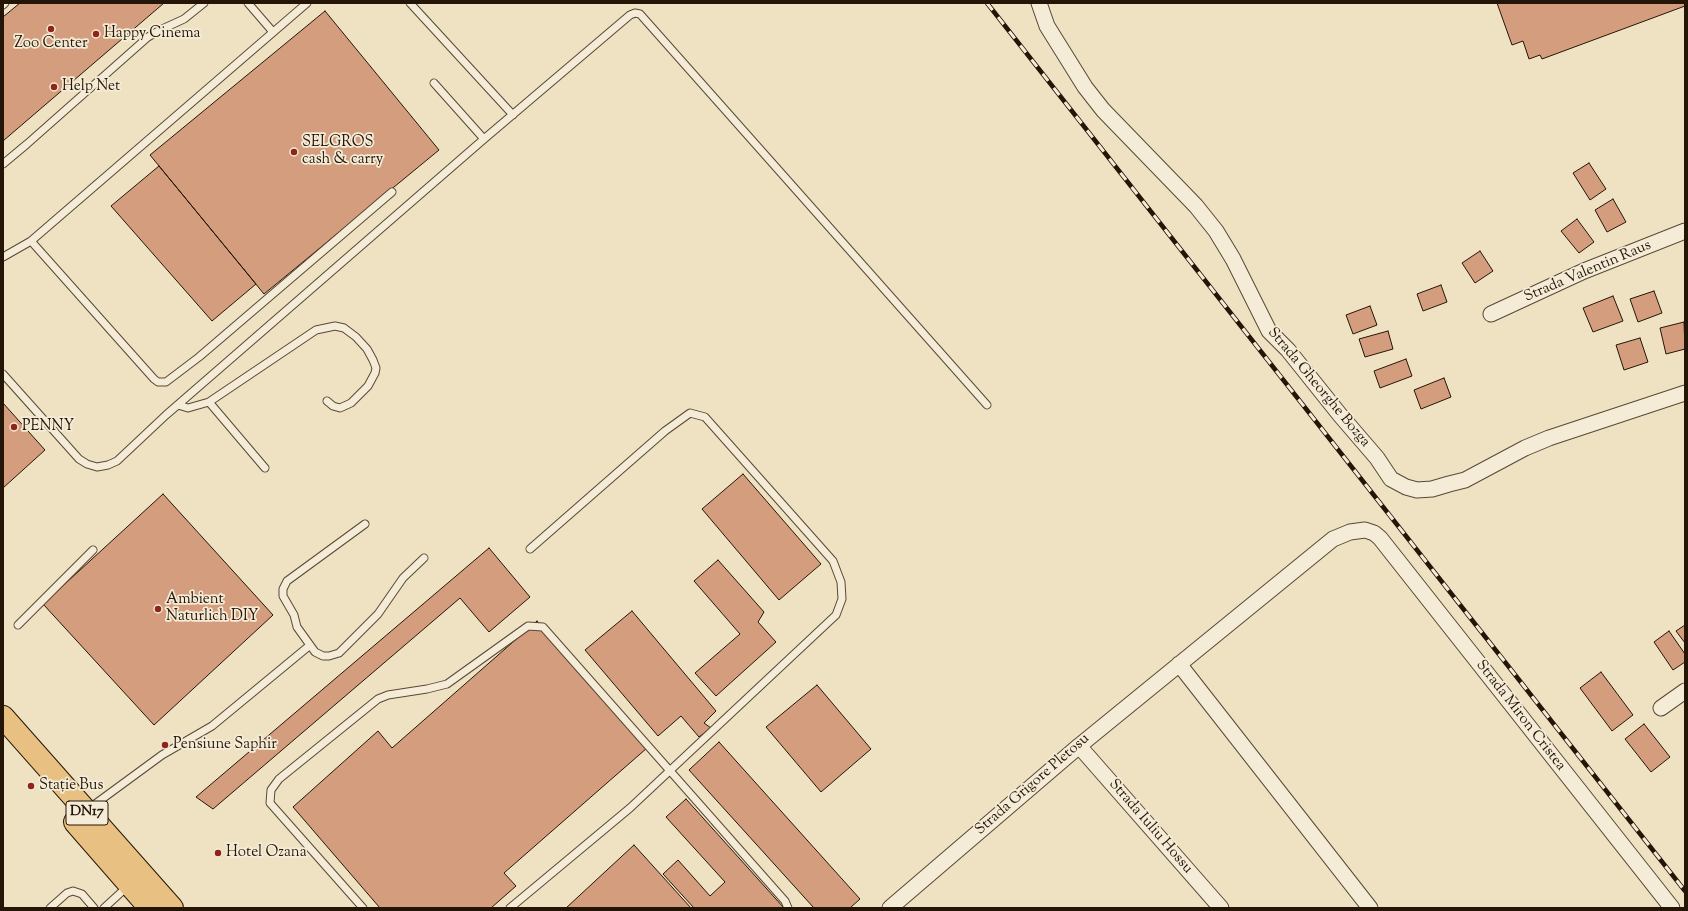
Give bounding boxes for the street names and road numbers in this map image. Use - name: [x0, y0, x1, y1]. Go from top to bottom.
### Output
- street label: Strada Valentin Raus: [1522, 237, 1654, 307]
- street label: Strada Gheorghe Bozga: [1263, 325, 1373, 451]
- street label: Strada Miron Cristea: [1471, 657, 1569, 775]
- street label: Strada Grigore Pletosu: [972, 730, 1094, 840]
- street label: Strada Iuliu Hossu: [1104, 776, 1196, 878]
- road number: DN17: [66, 801, 108, 825]

